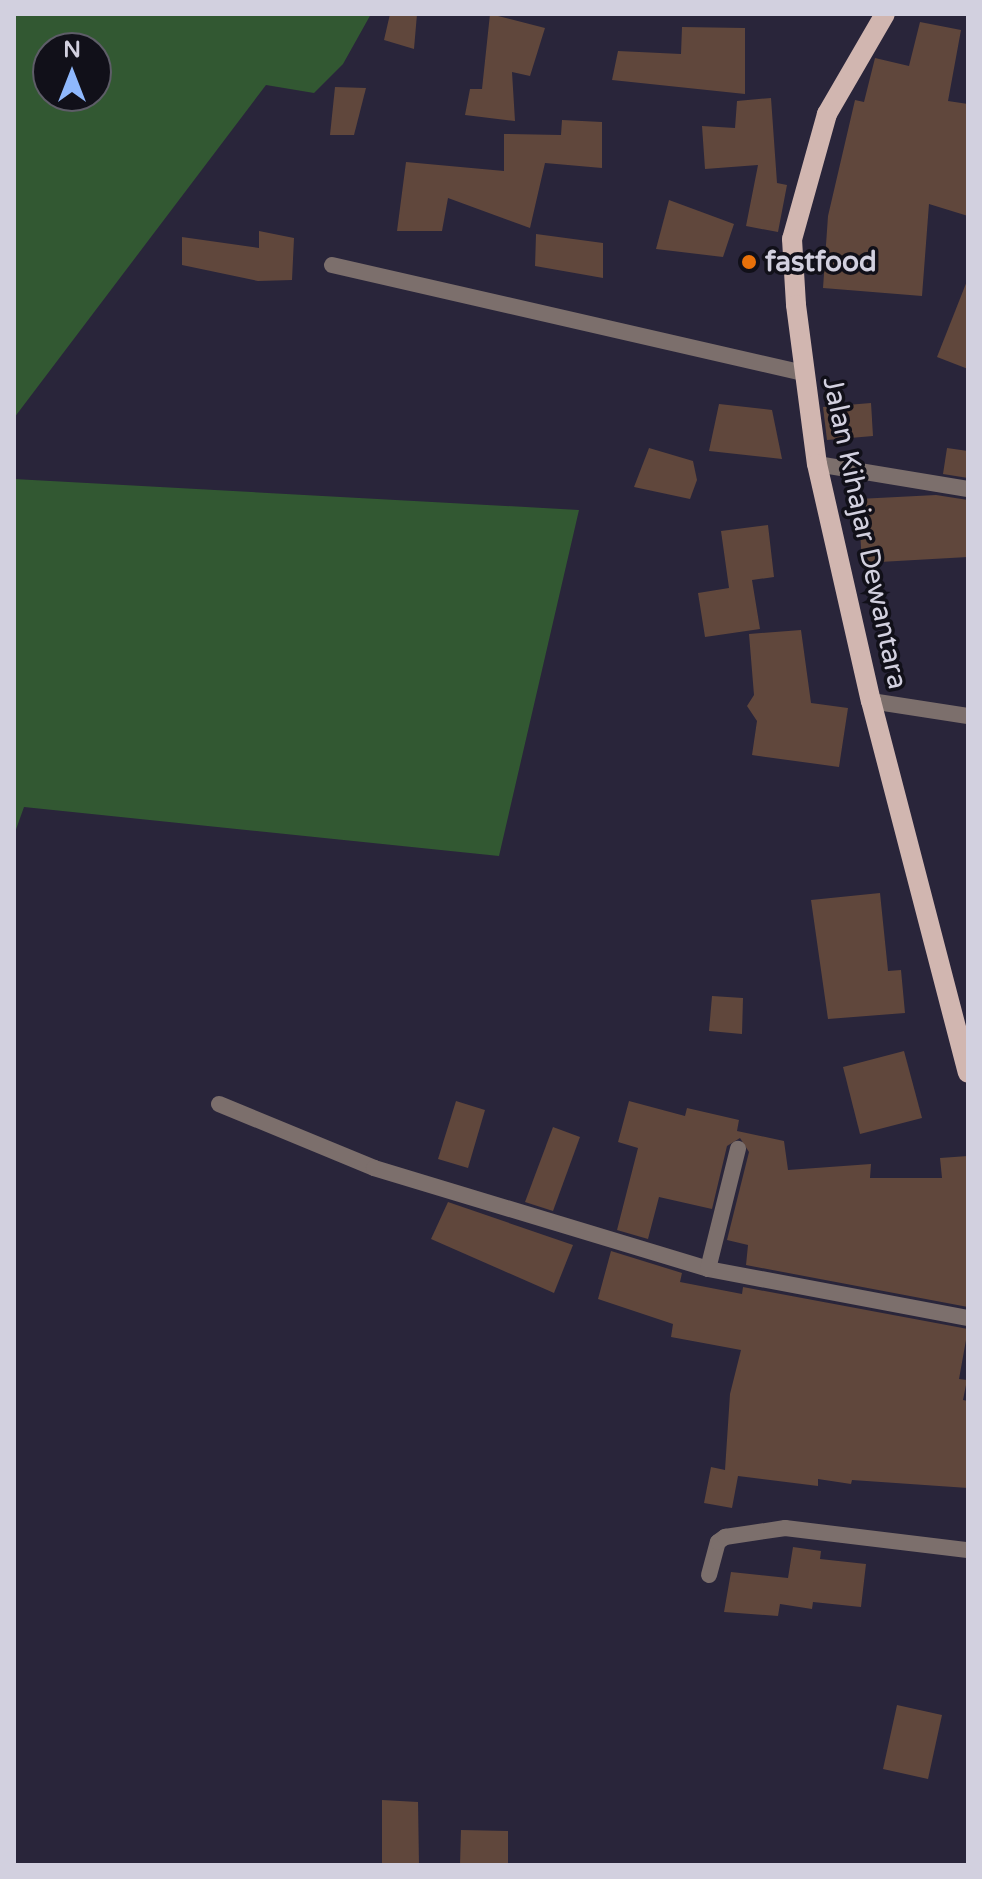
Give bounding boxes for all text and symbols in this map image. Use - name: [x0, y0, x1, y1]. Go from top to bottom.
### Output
- north arrow: [32, 32, 112, 112]
- text: N: [63, 37, 81, 63]
- place label: fastfood: [765, 245, 877, 279]
- marker: fastfood: [740, 253, 758, 271]
- street label: Jalan Kihajar Dewantara: [815, 374, 915, 692]

